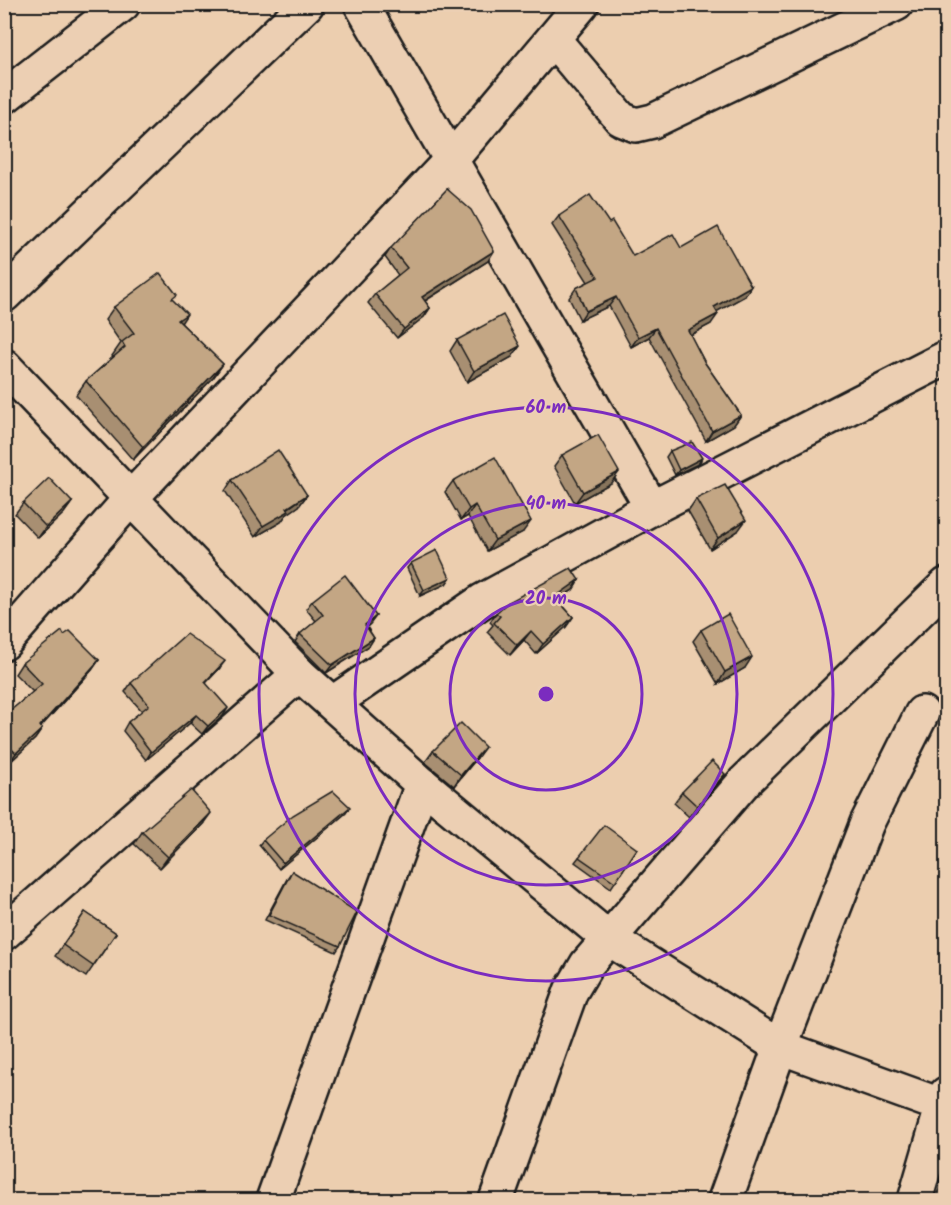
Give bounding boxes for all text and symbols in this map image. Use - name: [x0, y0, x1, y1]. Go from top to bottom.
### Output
- text: 60 m: [526, 394, 567, 423]
- text: 40 m: [526, 490, 567, 519]
- text: 20 m: [525, 585, 567, 614]
- centre of rings: [536, 684, 556, 704]

